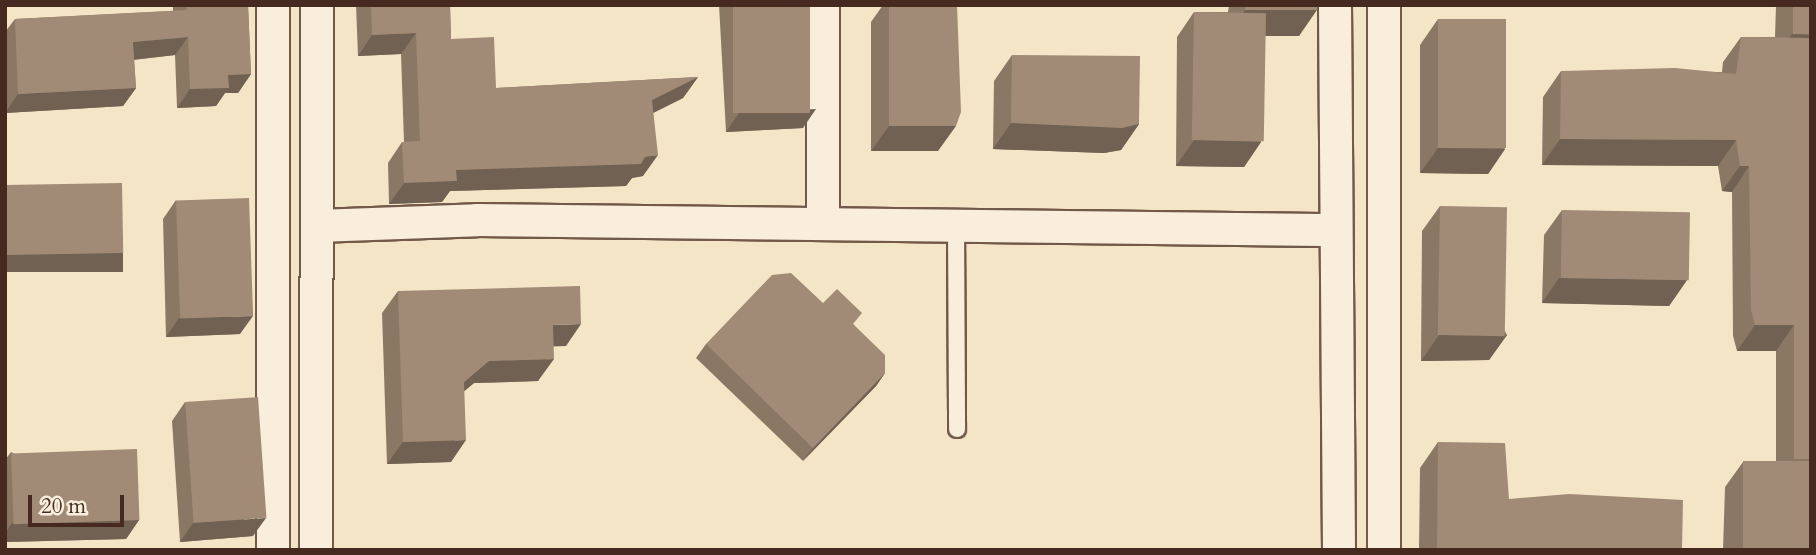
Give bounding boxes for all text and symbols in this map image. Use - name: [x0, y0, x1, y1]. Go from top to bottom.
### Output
- scale bar: [32, 482, 128, 526]
- text: 20 m: [41, 492, 86, 521]

